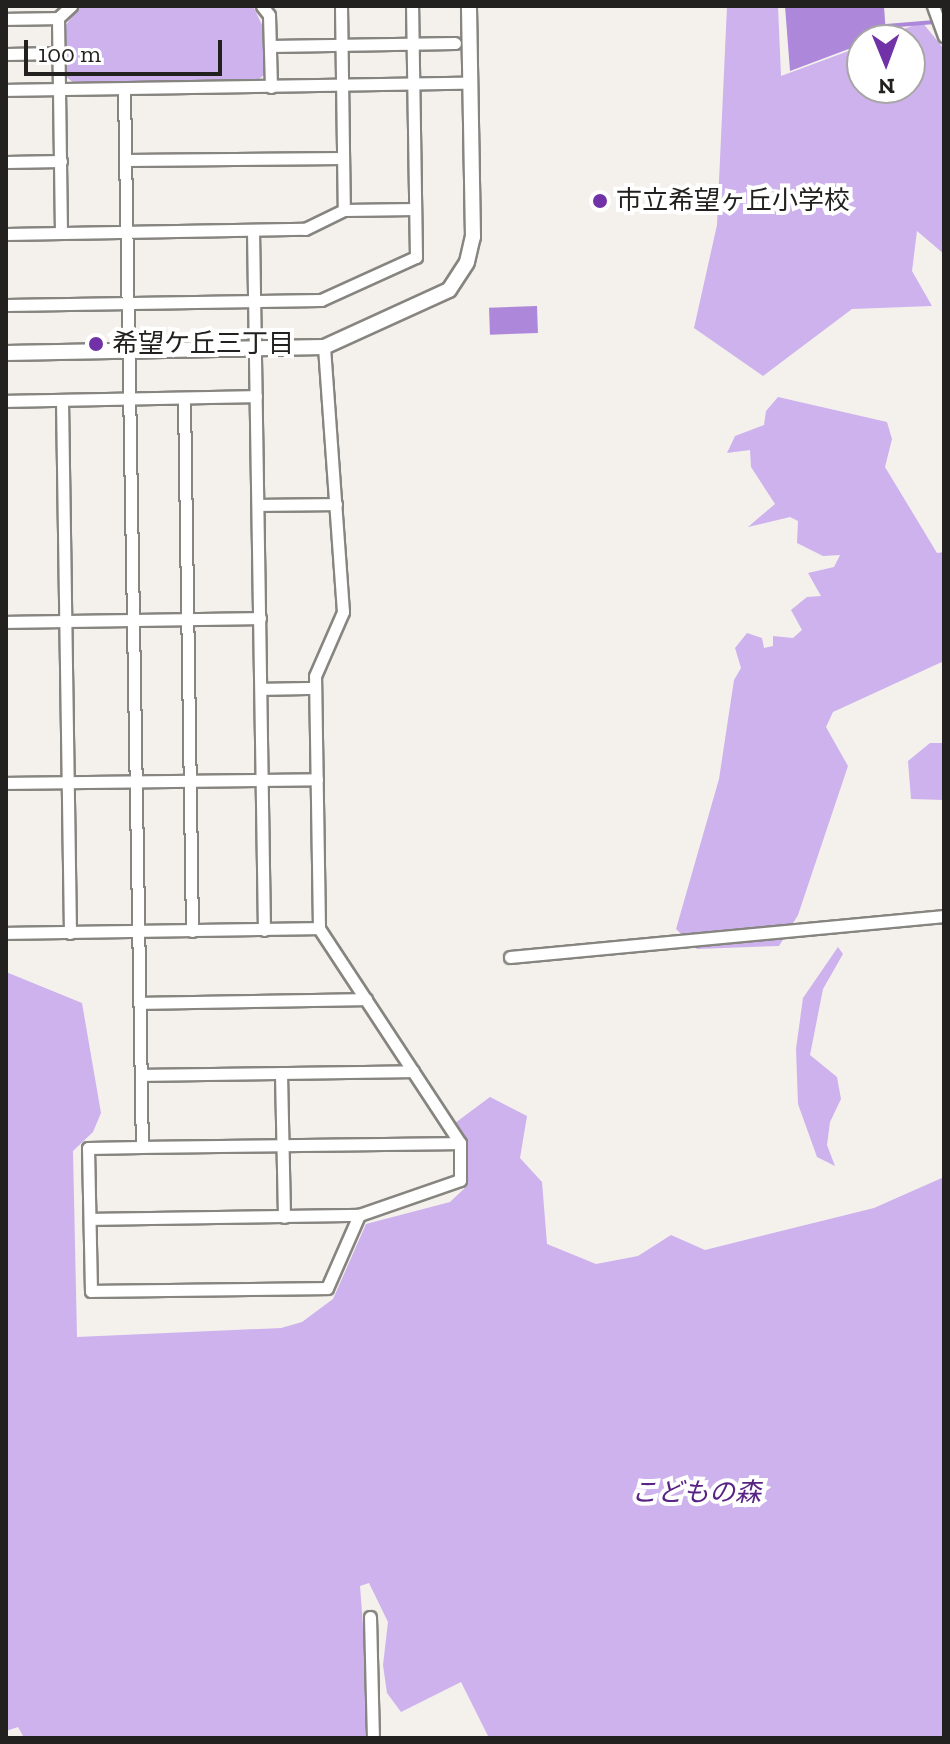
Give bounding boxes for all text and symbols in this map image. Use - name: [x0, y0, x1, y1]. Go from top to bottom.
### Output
- scale bar: [28, 24, 226, 74]
- north arrow: [846, 24, 926, 104]
- text: 100 m: [38, 39, 101, 68]
- text: N: [878, 73, 895, 100]
- place label: 市立希望ヶ丘小学校: [616, 185, 850, 217]
- marker: 市立希望ヶ丘小学校: [591, 192, 609, 210]
- place label: 希望ケ丘三丁目: [112, 328, 294, 360]
- marker: 希望ケ丘三丁目: [87, 335, 105, 353]
- park label: こどもの森: [631, 1477, 761, 1509]

